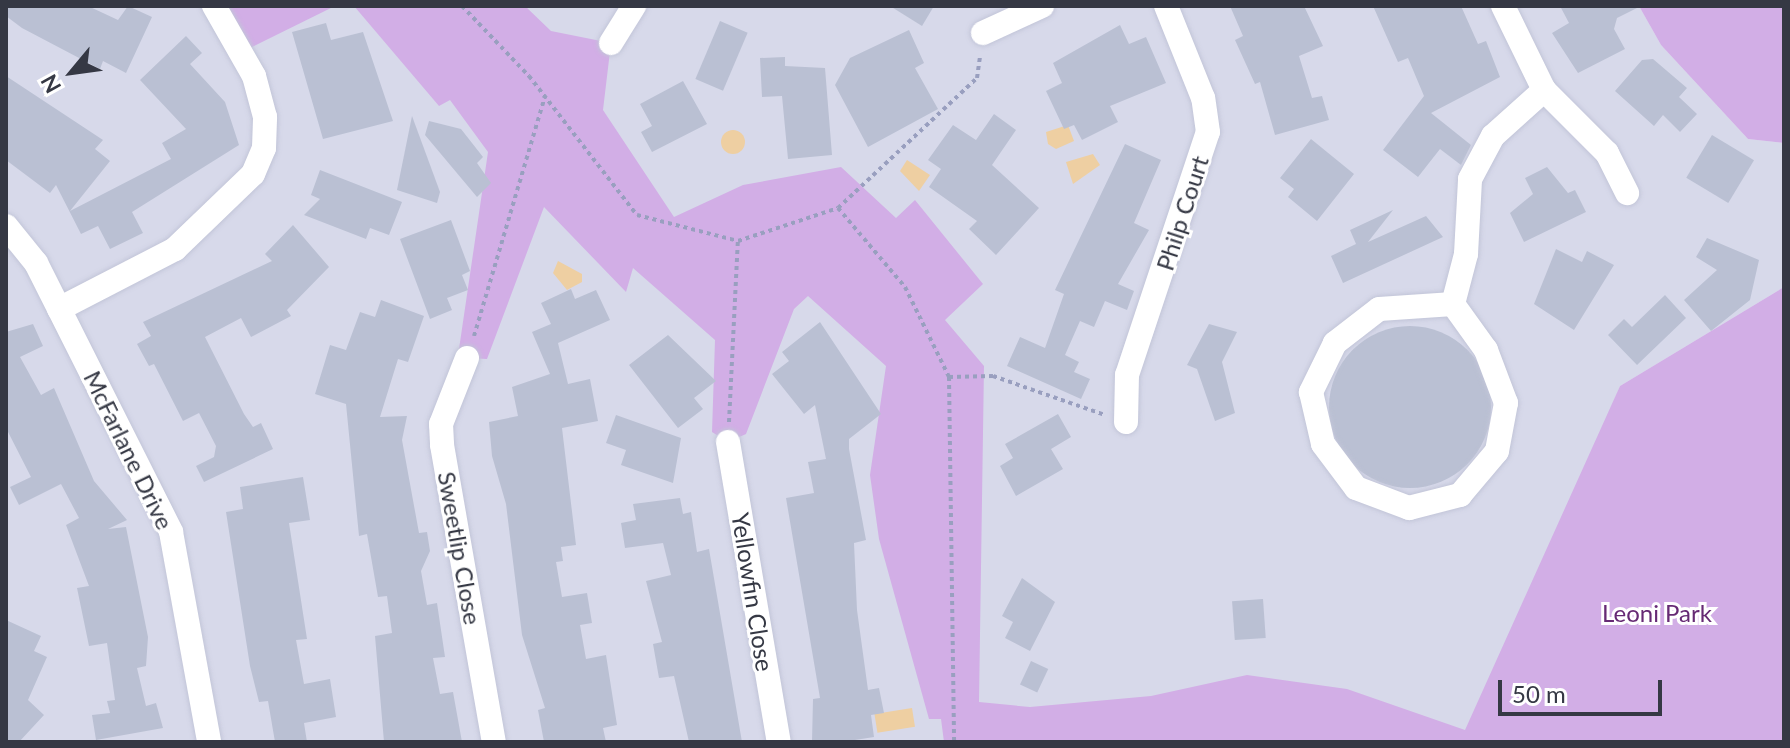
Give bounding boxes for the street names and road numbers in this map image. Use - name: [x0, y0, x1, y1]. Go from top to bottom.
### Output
- street label: Philp Court: [1150, 152, 1214, 274]
- street label: McFarlane Drive: [78, 366, 180, 534]
- street label: Sweetlip Close: [432, 469, 488, 627]
- street label: Yellowfin Close: [726, 511, 780, 673]

